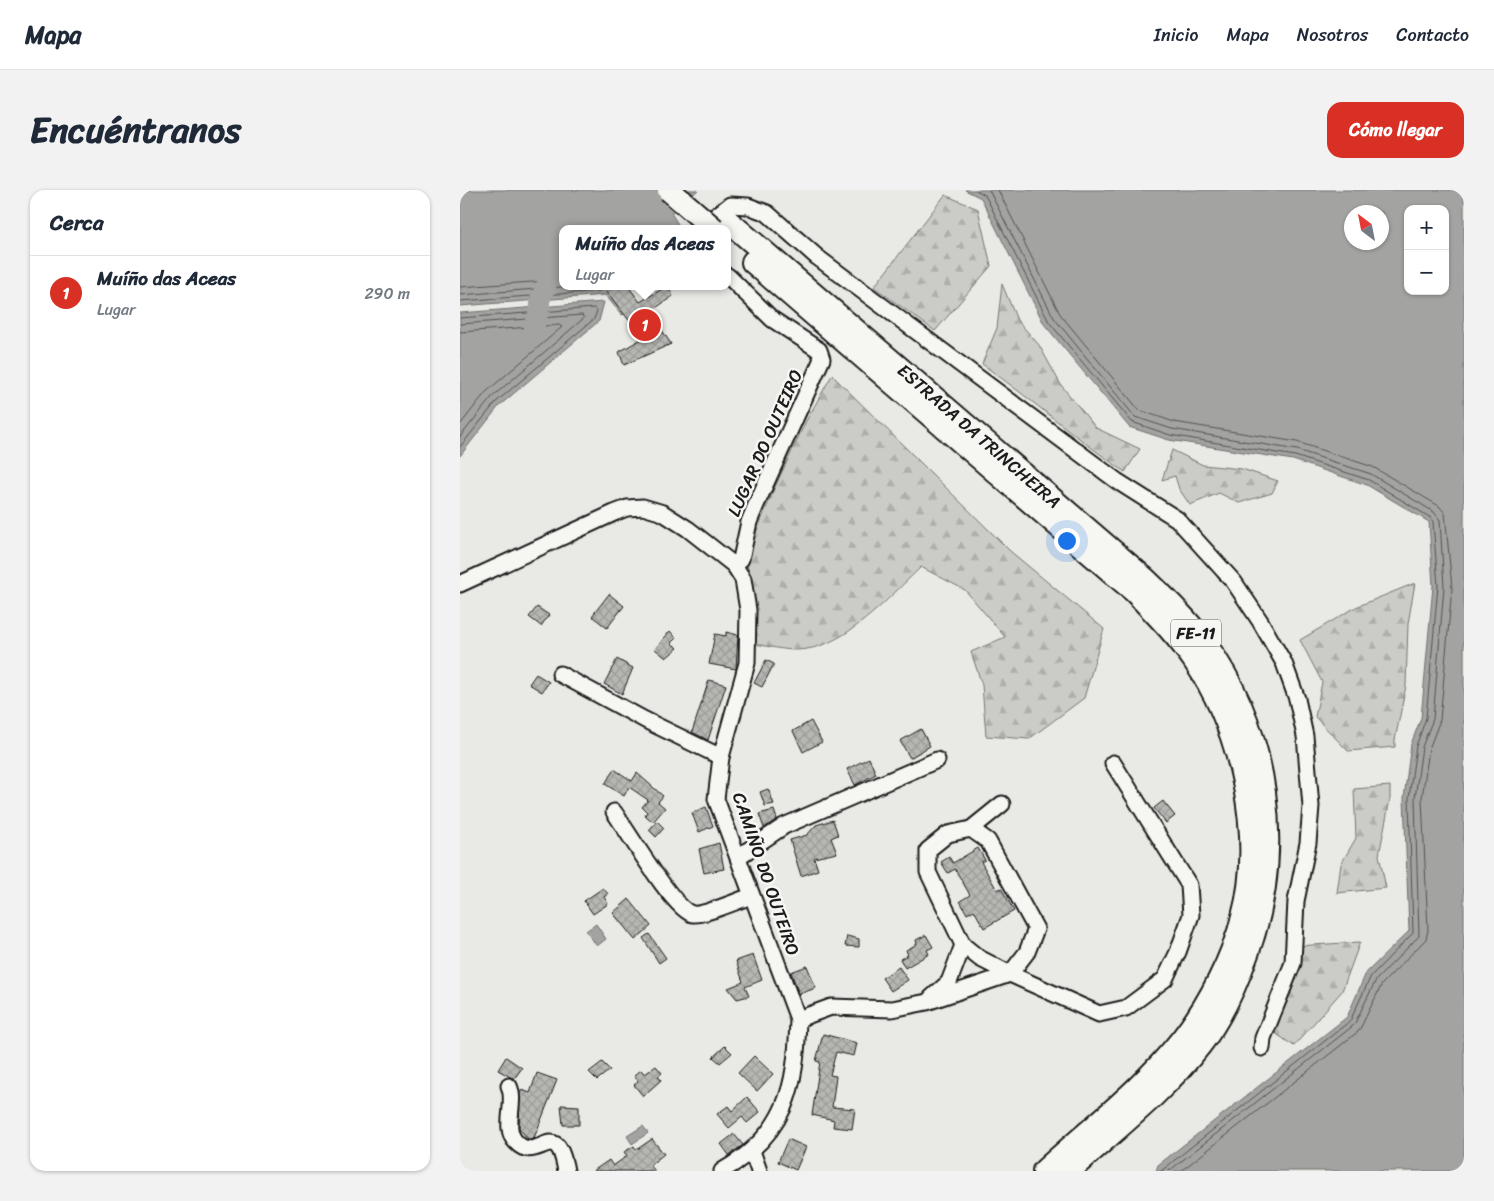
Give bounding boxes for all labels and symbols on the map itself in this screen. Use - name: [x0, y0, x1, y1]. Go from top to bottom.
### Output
- north arrow: [1344, 205, 1389, 250]
- pin: 1: [629, 306, 661, 344]
- street label: ESTRADA DA TRINCHEIRA: [890, 355, 1068, 517]
- street label: LUGAR DO OUTEIRO: [718, 364, 812, 522]
- your location: [1054, 528, 1080, 554]
- road number: FE-11: [1171, 619, 1221, 646]
- street label: CAMIÑO DO OUTEIRO: [723, 788, 809, 960]

